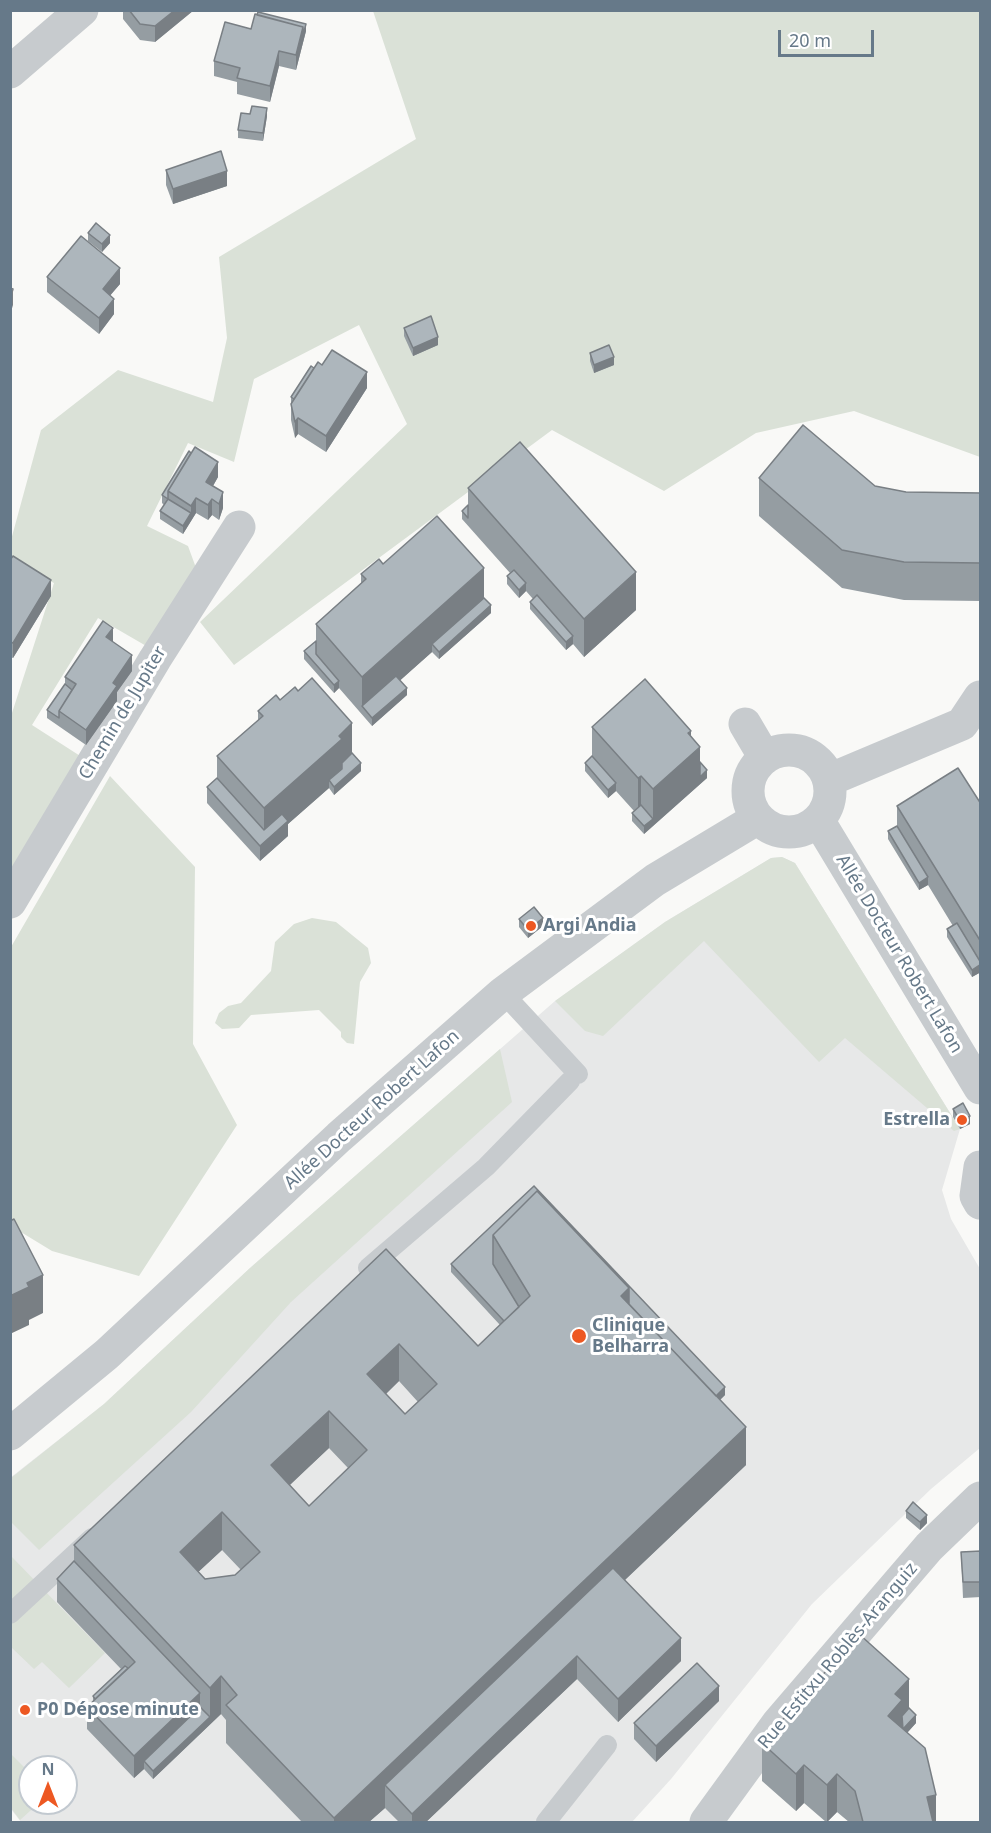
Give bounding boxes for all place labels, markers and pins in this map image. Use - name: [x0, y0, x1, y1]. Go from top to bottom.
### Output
- place label: Argi Andia: [543, 915, 636, 937]
- marker: Argi Andia: [524, 919, 538, 933]
- place label: Estrella: [883, 1109, 950, 1131]
- marker: Estrella: [955, 1113, 969, 1127]
- place label: Clinique Belharra: [592, 1315, 669, 1358]
- marker: Clinique Belharra: [570, 1327, 588, 1345]
- place label: P0 Dépose minute: [37, 1699, 199, 1721]
- marker: P0 Dépose minute: [18, 1703, 32, 1717]

